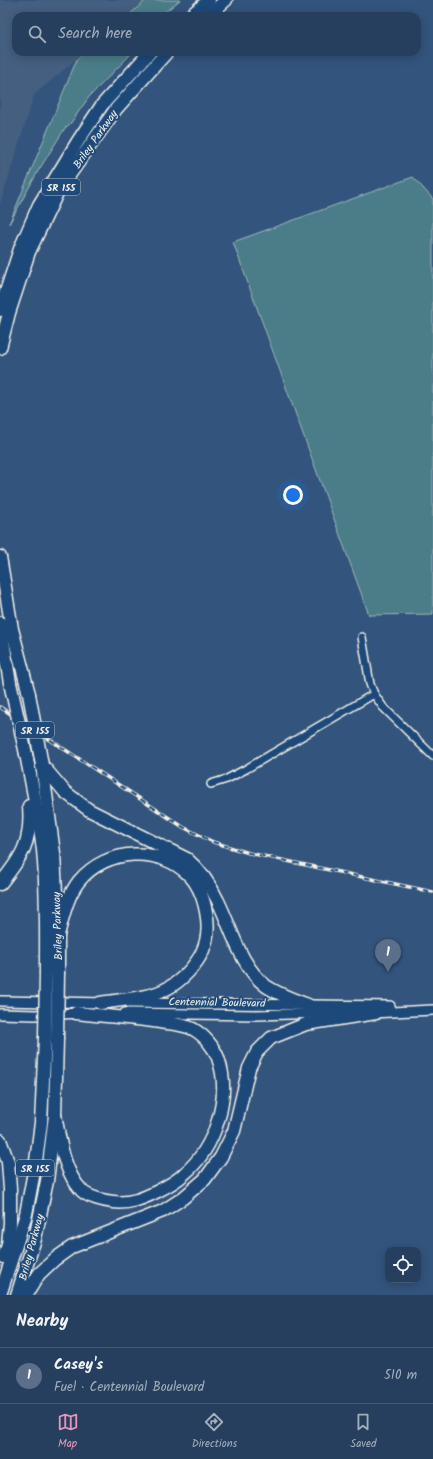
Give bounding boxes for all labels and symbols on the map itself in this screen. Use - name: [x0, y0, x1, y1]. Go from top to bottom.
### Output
- street label: Briley Parkway: [69, 106, 123, 173]
- road number: SR 155: [42, 179, 80, 195]
- your location: [283, 485, 303, 505]
- road number: SR 155: [16, 722, 54, 738]
- street label: Briley Parkway: [48, 891, 68, 960]
- pin: 1: [375, 939, 401, 972]
- street label: Centennial Boulevard: [168, 993, 266, 1013]
- road number: SR 155: [16, 1160, 54, 1176]
- street label: Briley Parkway: [14, 1211, 50, 1282]

